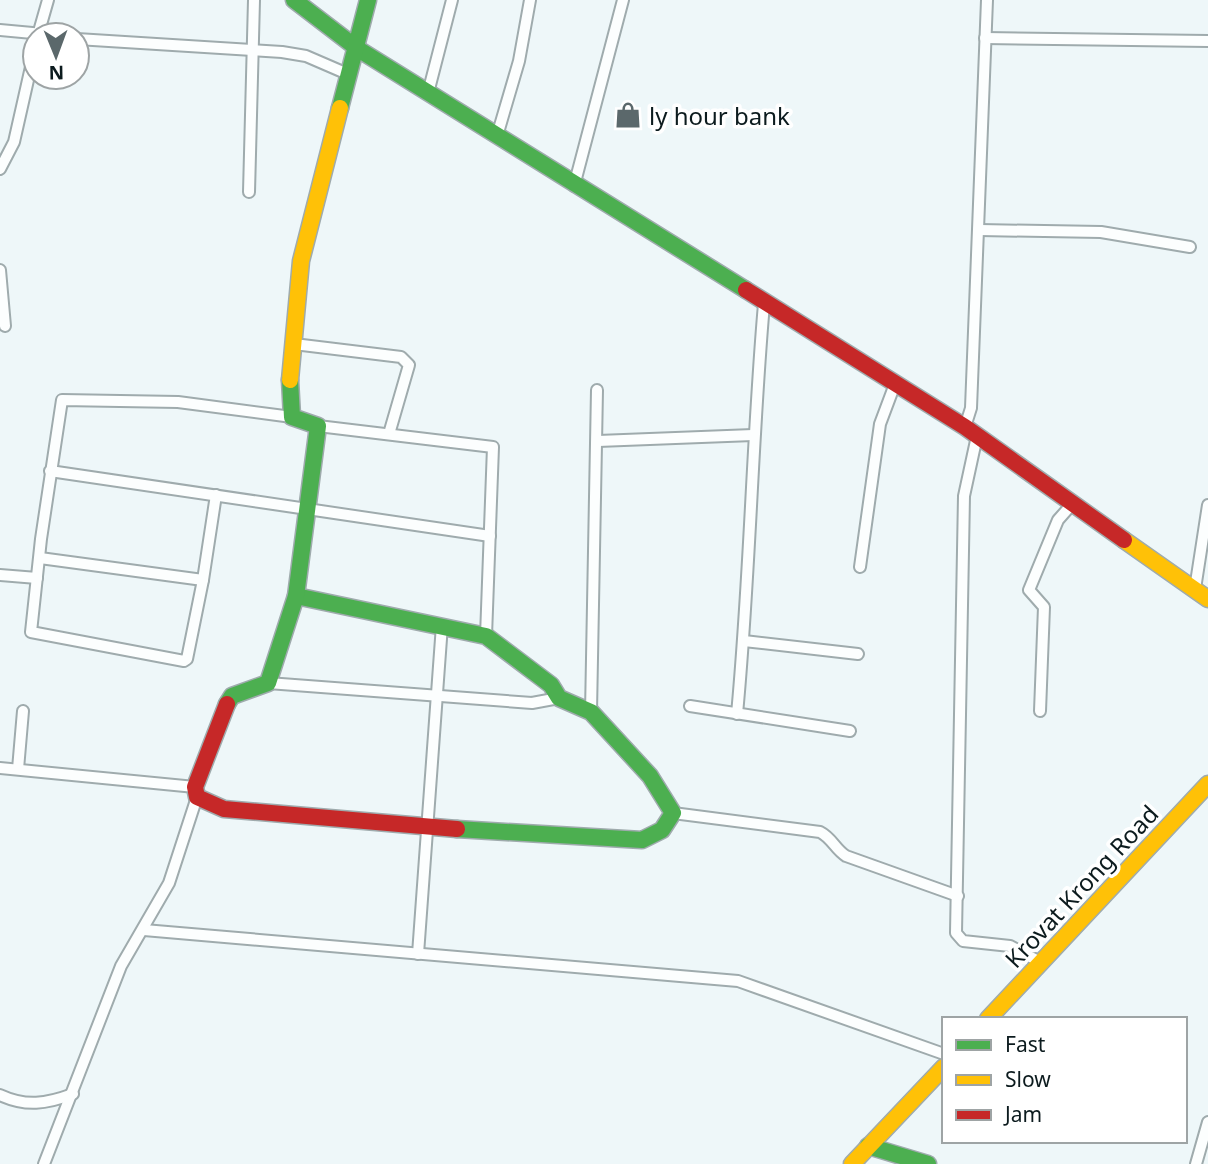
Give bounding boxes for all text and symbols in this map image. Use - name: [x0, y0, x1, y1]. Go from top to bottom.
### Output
- north arrow: [21, 21, 91, 91]
- text: N: [48, 60, 64, 86]
- place label: ly hour bank: [649, 99, 790, 132]
- shop icon: ly hour bank: [613, 100, 643, 130]
- street label: Krovat Krong Road: [997, 798, 1165, 974]
- legend: [942, 1017, 1187, 1143]
- text: Fast: [1005, 1030, 1046, 1058]
- text: Slow: [1005, 1065, 1051, 1093]
- text: Jam: [1003, 1100, 1042, 1128]

